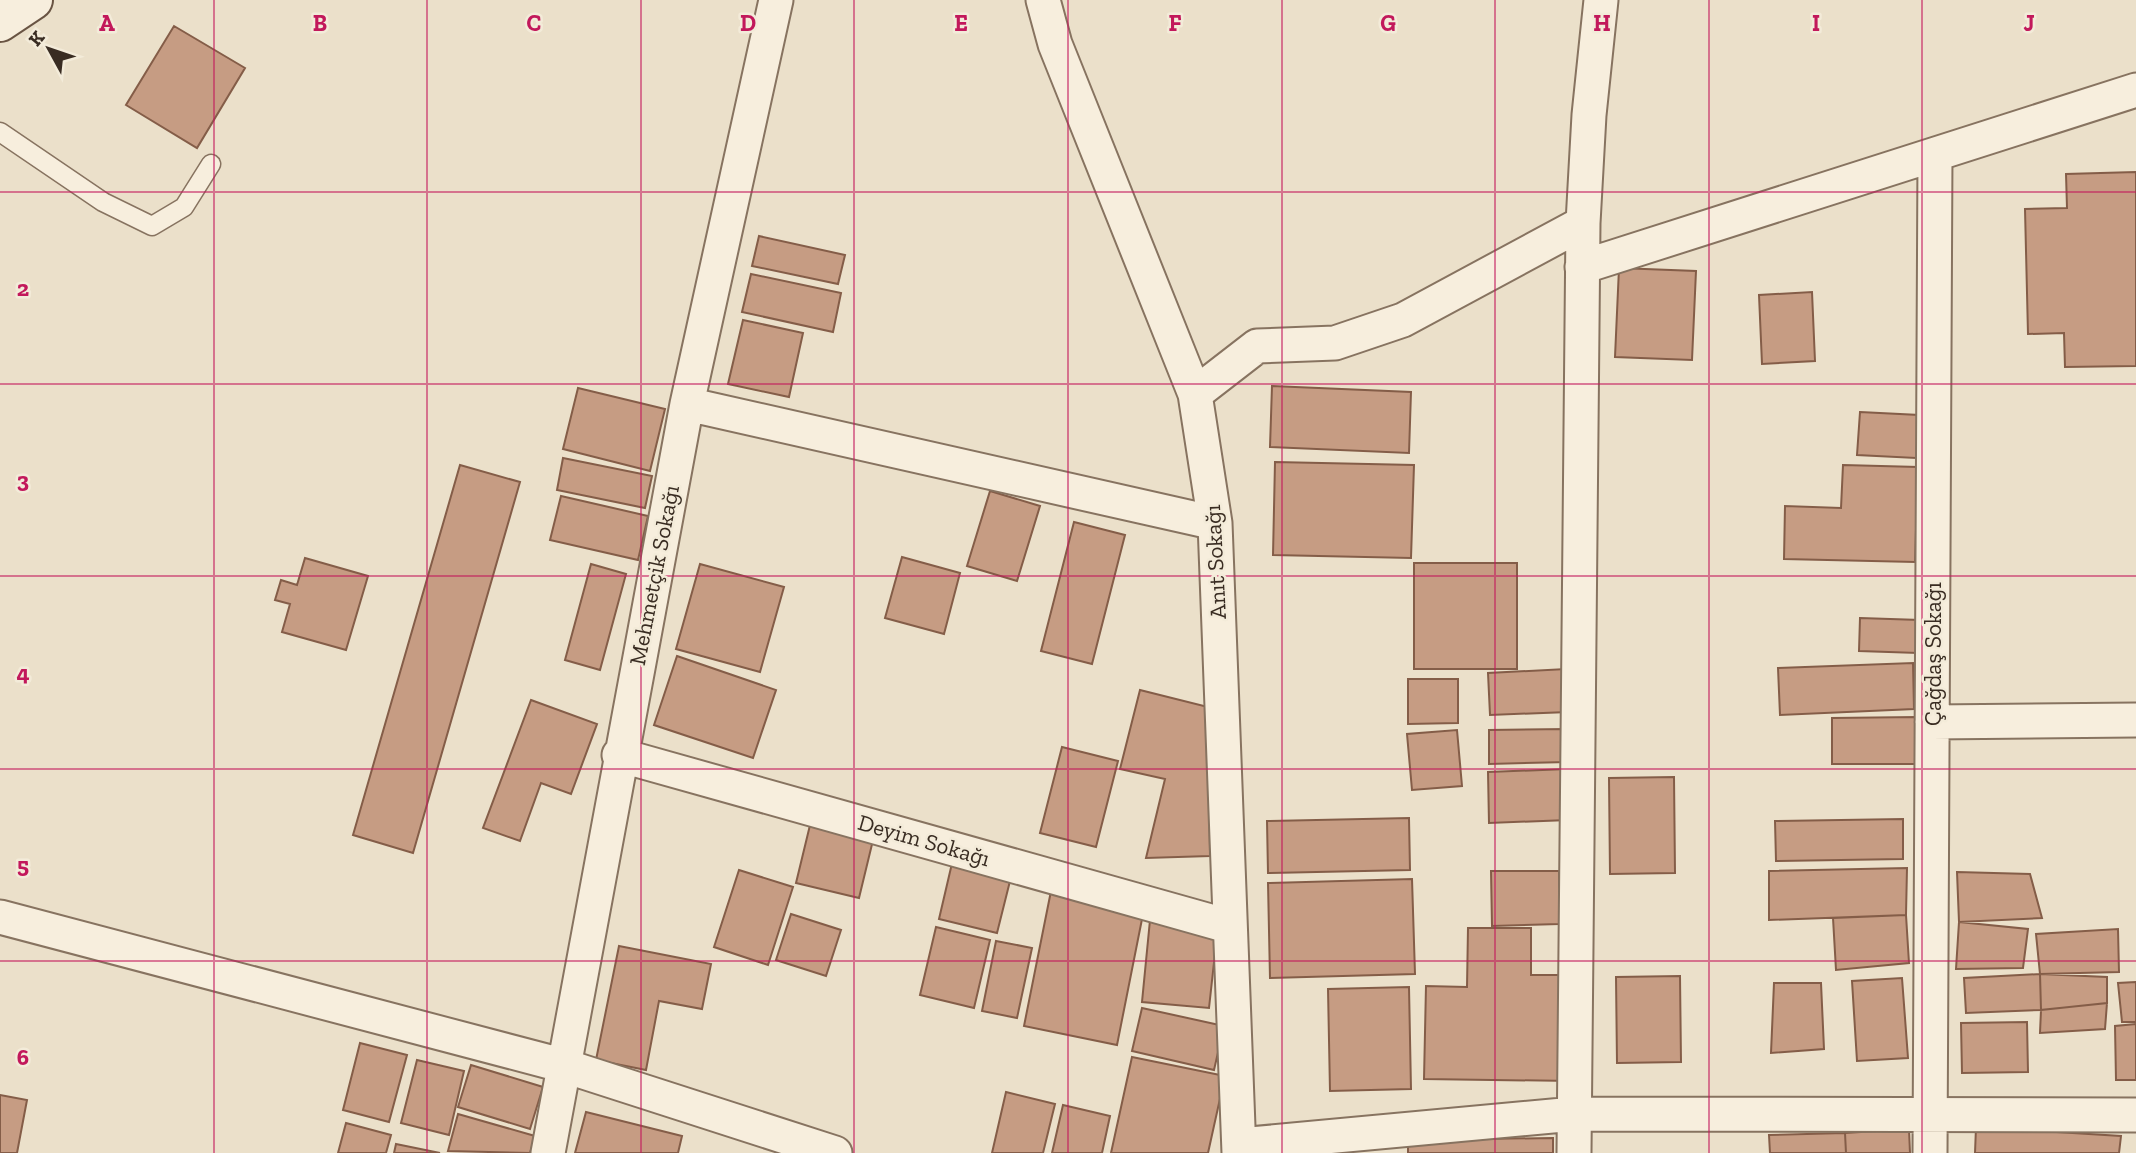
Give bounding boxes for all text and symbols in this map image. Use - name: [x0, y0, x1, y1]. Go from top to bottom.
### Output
- text: A: [99, 9, 115, 37]
- text: B: [313, 9, 327, 37]
- text: C: [527, 9, 541, 37]
- text: D: [740, 9, 756, 37]
- text: E: [954, 9, 968, 37]
- text: F: [1168, 9, 1182, 37]
- text: G: [1380, 9, 1396, 37]
- text: H: [1593, 9, 1611, 37]
- text: I: [1812, 9, 1820, 37]
- text: J: [2023, 9, 2035, 37]
- north arrow: [14, 14, 84, 84]
- text: K: [23, 26, 49, 51]
- text: 2: [17, 274, 29, 302]
- text: 3: [17, 466, 29, 494]
- street label: Mehmetçik Sokağı: [623, 482, 685, 668]
- street label: Anıt Sokağı: [1198, 504, 1232, 620]
- street label: Çağdaş Sokağı: [1919, 582, 1947, 726]
- text: 4: [16, 659, 30, 687]
- street label: Deyim Sokağı: [855, 808, 993, 872]
- text: 5: [17, 851, 29, 879]
- text: 6: [17, 1043, 29, 1071]

